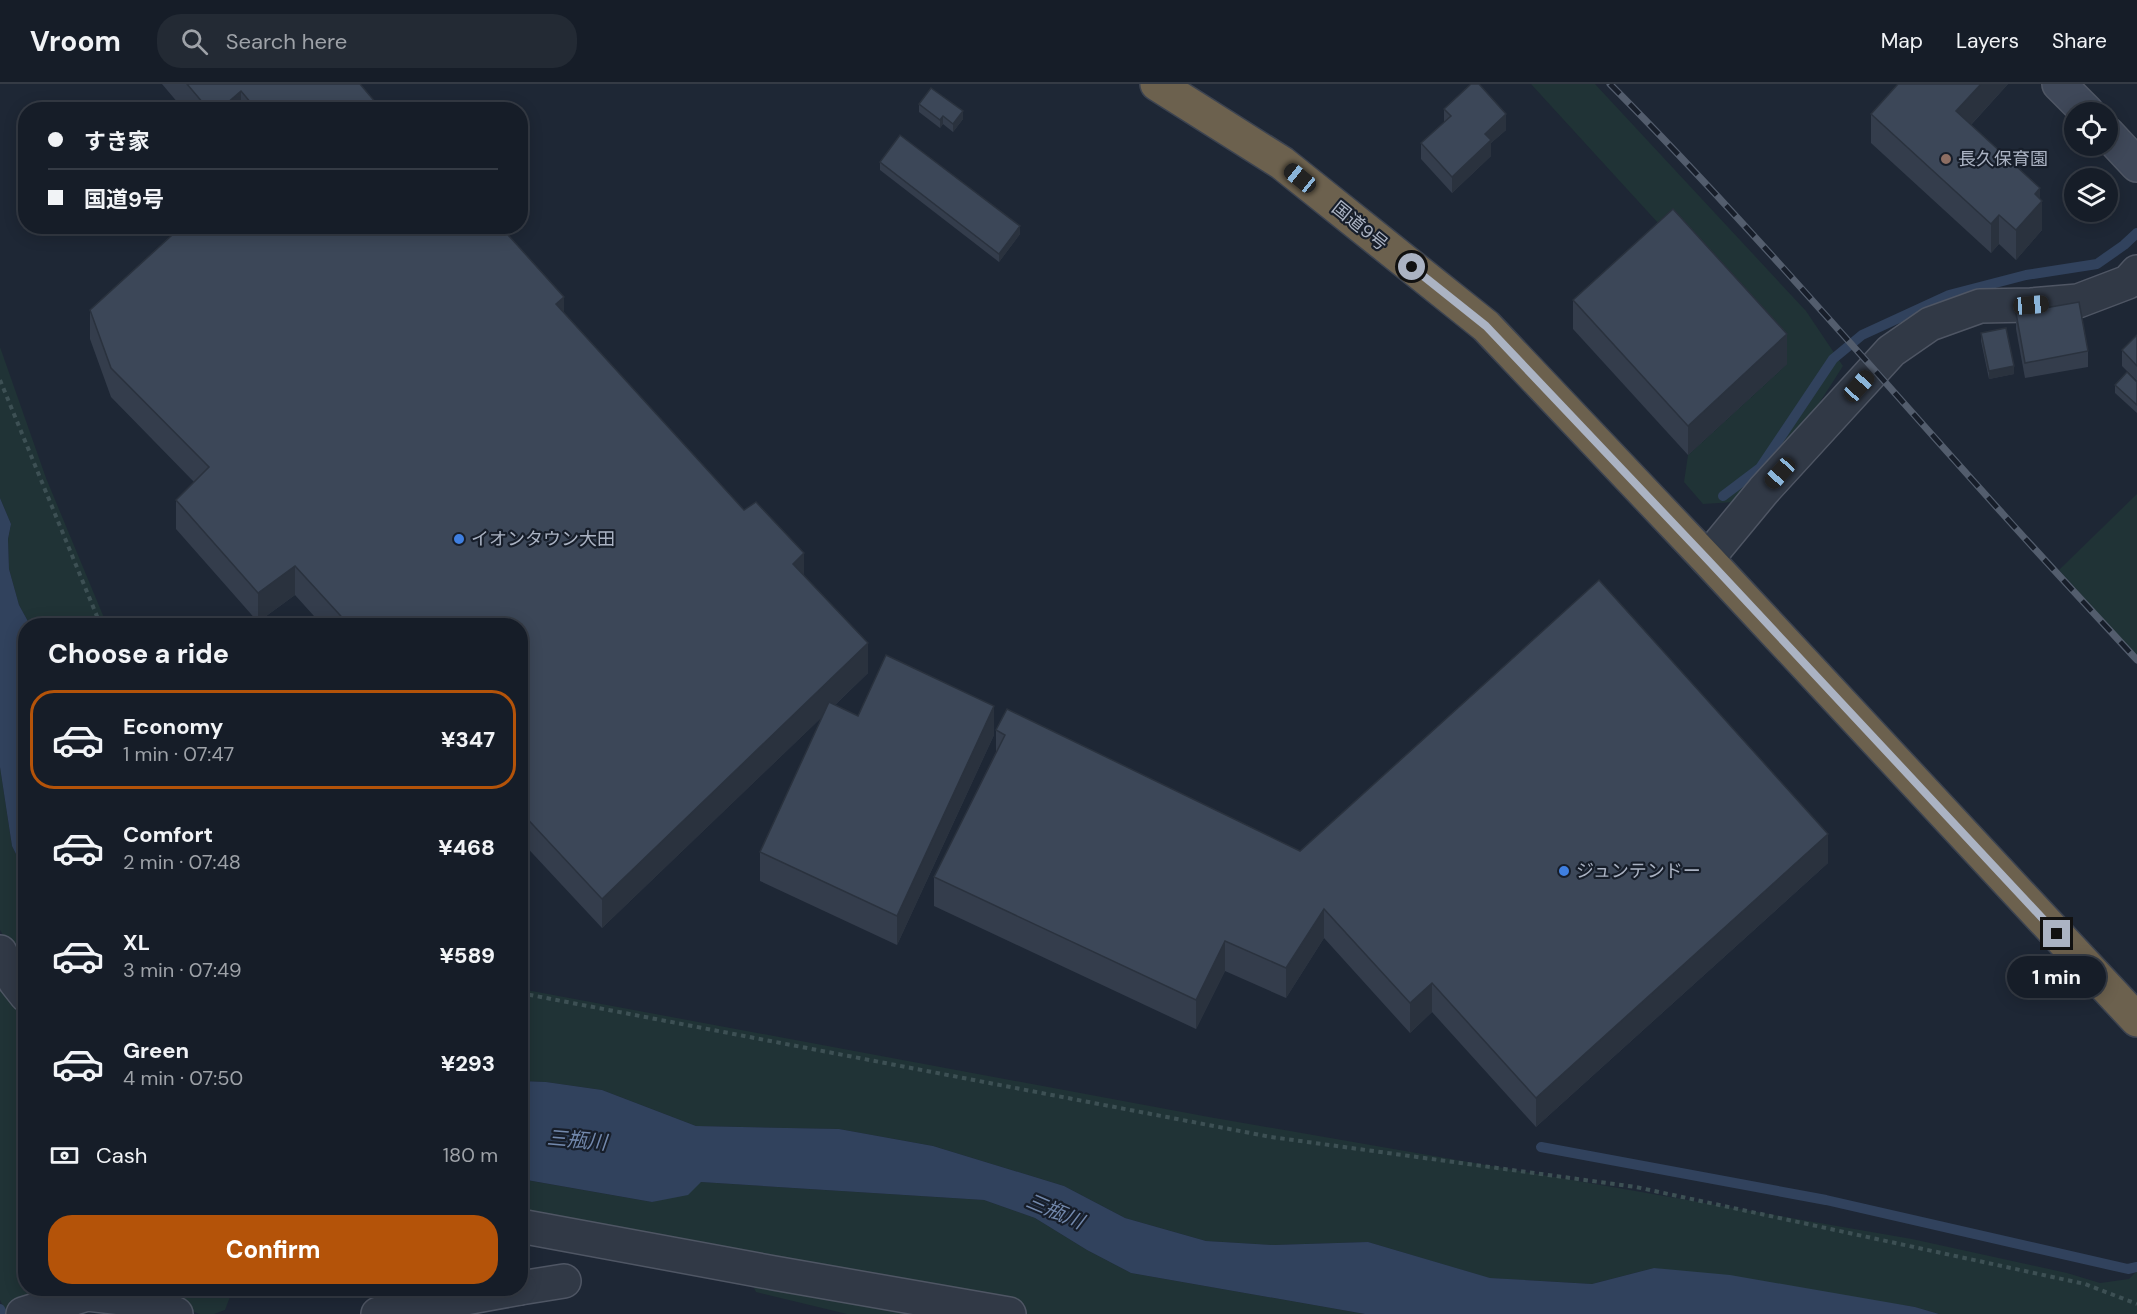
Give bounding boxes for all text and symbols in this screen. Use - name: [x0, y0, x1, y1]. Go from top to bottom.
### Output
- search box: [157, 14, 577, 68]
- text: Vroom: [30, 23, 121, 60]
- icon: search: [178, 25, 211, 58]
- text: Search here: [226, 27, 347, 56]
- text: Map: [1881, 27, 1923, 55]
- text: Layers: [1956, 27, 2019, 55]
- text: Share: [2052, 27, 2107, 55]
- map controls: [2064, 102, 2118, 222]
- button: locate: [2064, 102, 2118, 156]
- text: すき家: [84, 127, 150, 156]
- place label: 長久保育園: [1958, 147, 2048, 171]
- marker: 長久保育園: [1939, 152, 1953, 166]
- car: [1280, 160, 1320, 196]
- button: layers: [2064, 168, 2118, 222]
- text: 国道9号: [84, 185, 164, 214]
- street label: 国道9号: [1327, 196, 1393, 256]
- route start: [1398, 253, 1425, 280]
- car: [2012, 294, 2050, 316]
- car: [1840, 367, 1878, 405]
- car: [1761, 454, 1799, 492]
- place label: イオンタウン大田: [471, 527, 615, 551]
- marker: イオンタウン大田: [452, 532, 466, 546]
- text: Choose a ride: [48, 636, 229, 671]
- text: Economy: [123, 712, 223, 741]
- icon: car: [51, 713, 105, 767]
- text: ¥347: [441, 725, 495, 754]
- text: 1 min · 07:47: [123, 741, 234, 767]
- text: Comfort: [123, 820, 213, 849]
- icon: car: [51, 821, 105, 875]
- text: ¥468: [438, 833, 495, 862]
- text: 2 min · 07:48: [123, 849, 241, 875]
- place label: ジュンテンドー: [1576, 859, 1701, 883]
- marker: ジュンテンドー: [1557, 864, 1571, 878]
- route end: [2043, 920, 2070, 947]
- text: XL: [123, 928, 150, 957]
- icon: car: [51, 929, 105, 983]
- text: ¥589: [439, 941, 495, 970]
- callout: 1 min: [2008, 955, 2106, 997]
- text: 3 min · 07:49: [123, 957, 242, 983]
- text: 1 min: [2032, 964, 2081, 990]
- text: Green: [123, 1036, 189, 1065]
- icon: car: [51, 1037, 105, 1091]
- text: ¥293: [441, 1049, 495, 1078]
- text: 4 min · 07:50: [123, 1065, 243, 1091]
- water label: 三瓶川: [546, 1124, 610, 1156]
- icon: cash: [48, 1139, 81, 1172]
- text: Cash: [96, 1141, 147, 1170]
- text: 180 m: [443, 1142, 498, 1168]
- water label: 三瓶川: [1022, 1187, 1090, 1235]
- button: Confirm: [48, 1215, 498, 1284]

